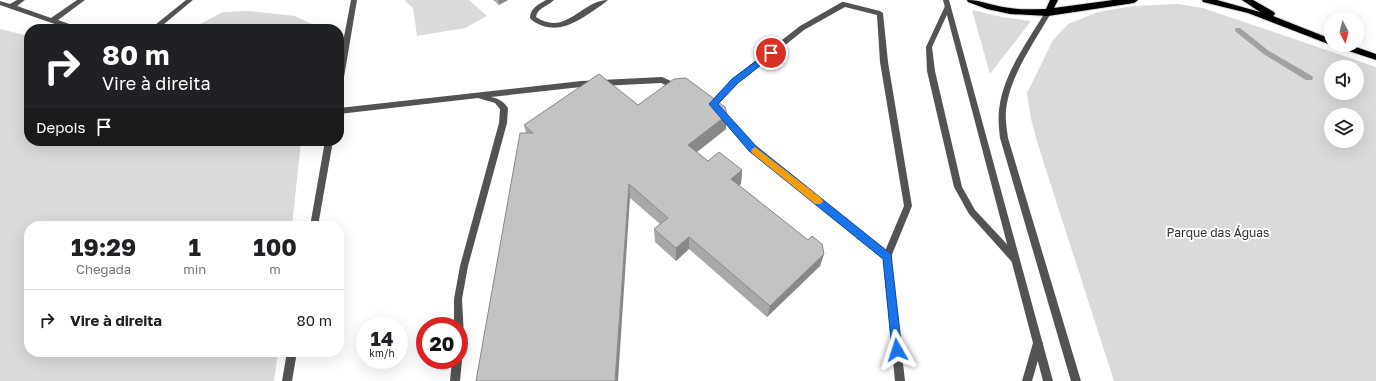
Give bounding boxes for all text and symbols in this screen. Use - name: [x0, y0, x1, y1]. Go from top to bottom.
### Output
- north arrow: [1324, 12, 1364, 52]
- map controls: [1324, 12, 1364, 148]
- pin: [754, 36, 788, 70]
- text: 80 m: [102, 38, 170, 71]
- icon: right: [36, 40, 88, 92]
- icon: arrive: [760, 42, 782, 64]
- button: sound: [1324, 60, 1364, 100]
- text: Vire à direita: [102, 72, 211, 94]
- button: layers: [1324, 108, 1364, 148]
- icon: arrive: [93, 116, 115, 138]
- text: Depois: [36, 118, 85, 136]
- park label: Parque das Águas: [1167, 225, 1269, 240]
- text: 19:29: [71, 232, 136, 261]
- text: 1: [189, 232, 201, 261]
- text: 100: [253, 232, 297, 261]
- text: Chegada: [76, 261, 131, 277]
- text: min: [183, 261, 206, 277]
- text: m: [269, 261, 281, 277]
- icon: right: [36, 309, 58, 331]
- text: Vire à direita: [70, 311, 162, 329]
- text: 80 m: [297, 311, 332, 329]
- speed limit sign: 20: [416, 317, 468, 369]
- text: 14: [371, 326, 393, 350]
- position arrow: [876, 329, 918, 371]
- text: km/h: [369, 347, 395, 359]

